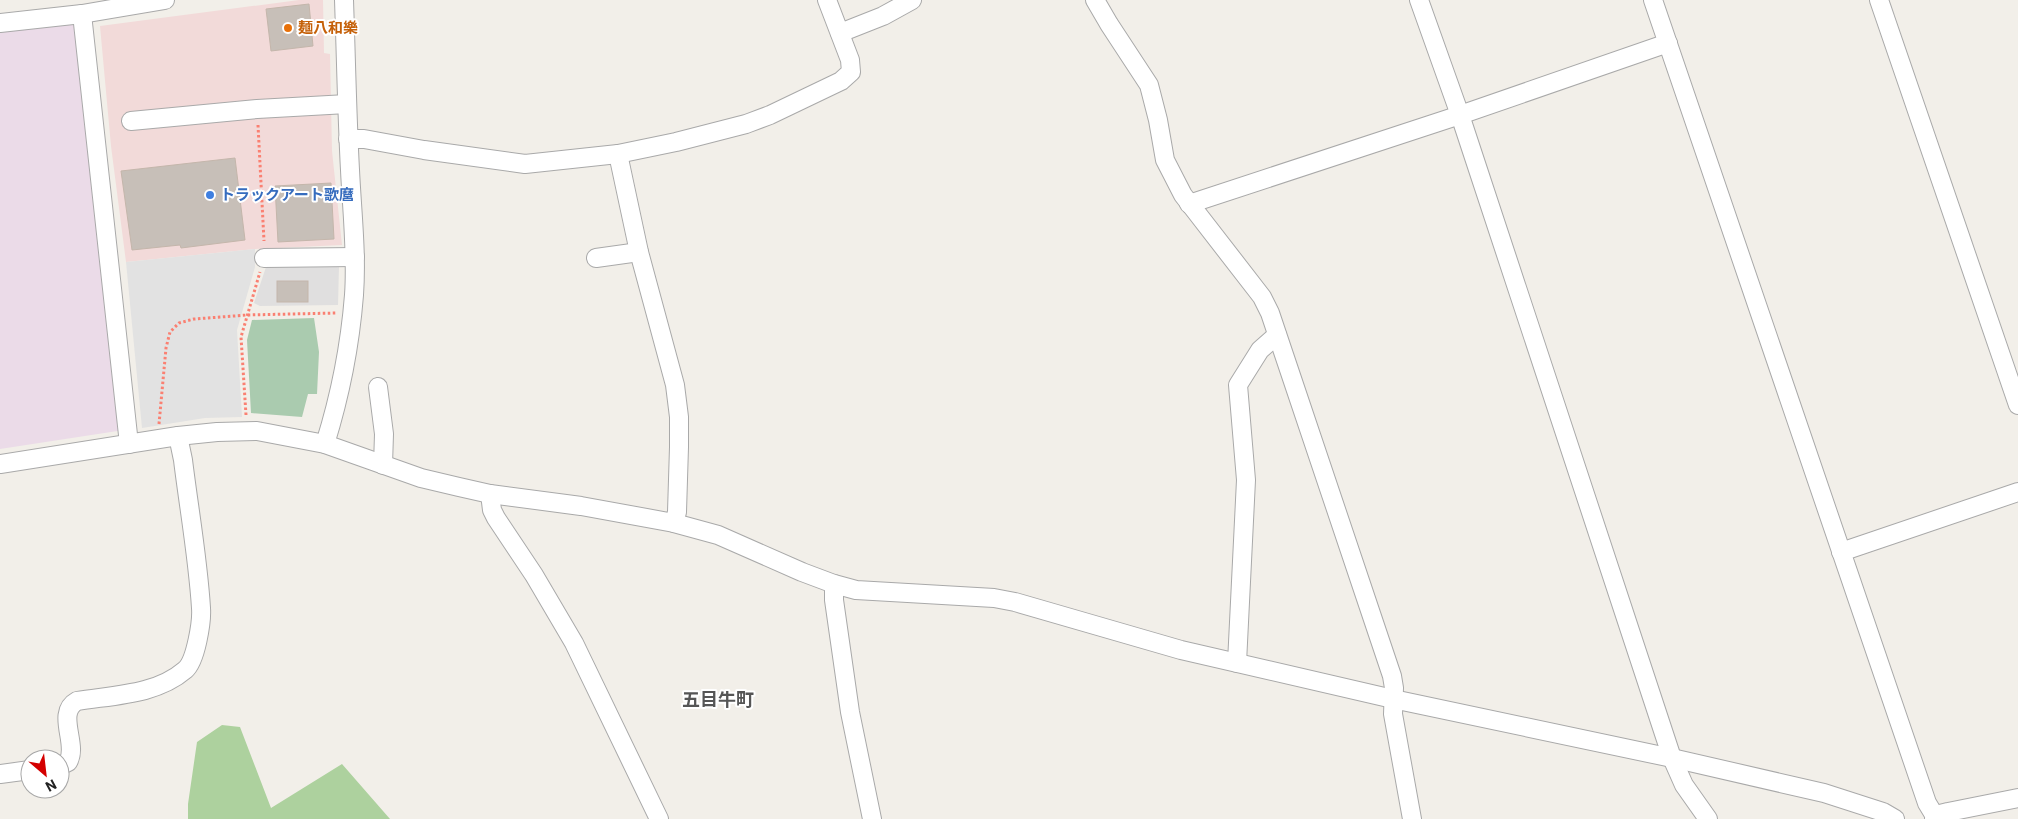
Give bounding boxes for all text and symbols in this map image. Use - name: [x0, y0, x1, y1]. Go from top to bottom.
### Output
- place label: 麺八和樂: [298, 19, 358, 37]
- marker: 麺八和樂: [282, 22, 294, 34]
- place label: トラックアート歌麿: [220, 186, 354, 204]
- marker: トラックアート歌麿: [204, 189, 216, 201]
- district label: 五目牛町: [682, 689, 754, 710]
- north arrow: [20, 749, 70, 799]
- text: N: [43, 776, 59, 795]

